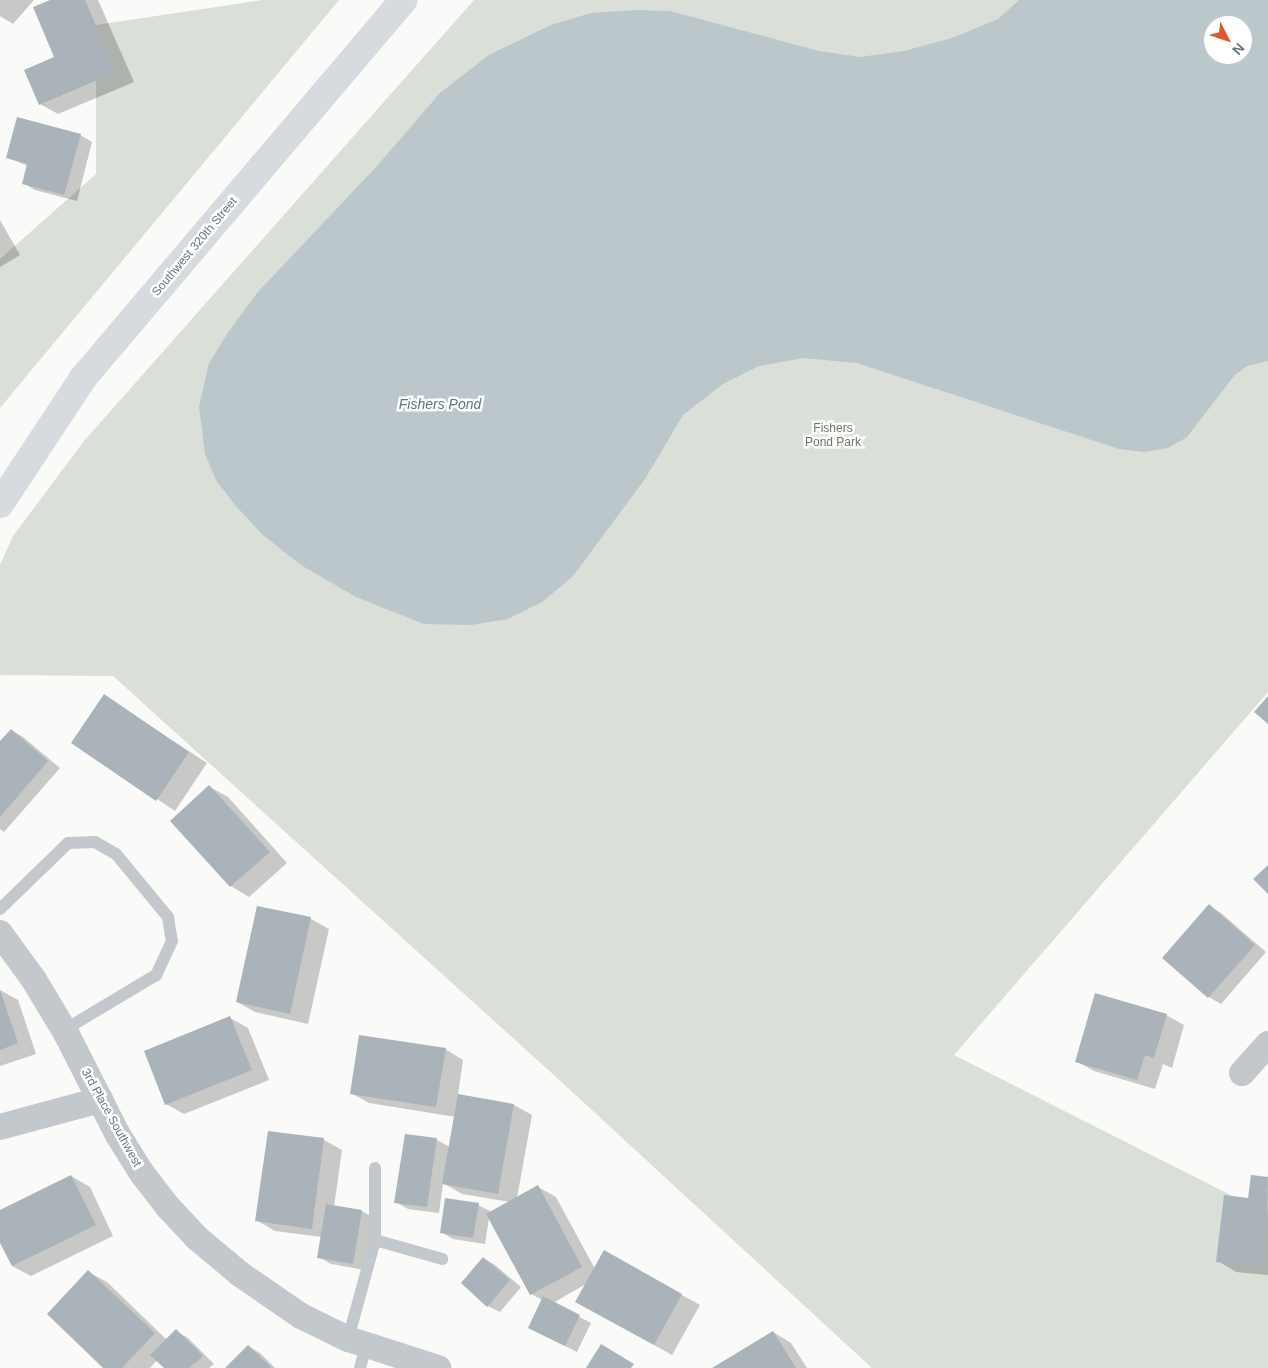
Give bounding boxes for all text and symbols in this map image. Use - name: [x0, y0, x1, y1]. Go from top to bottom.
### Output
- north arrow: [1203, 15, 1253, 65]
- text: N: [1229, 40, 1248, 58]
- street label: Southwest 320th Street: [149, 195, 241, 299]
- water label: Fishers Pond: [399, 396, 481, 412]
- park label: Fishers Pond Park: [805, 422, 861, 450]
- street label: 3rd Place Southwest: [78, 1066, 144, 1170]

